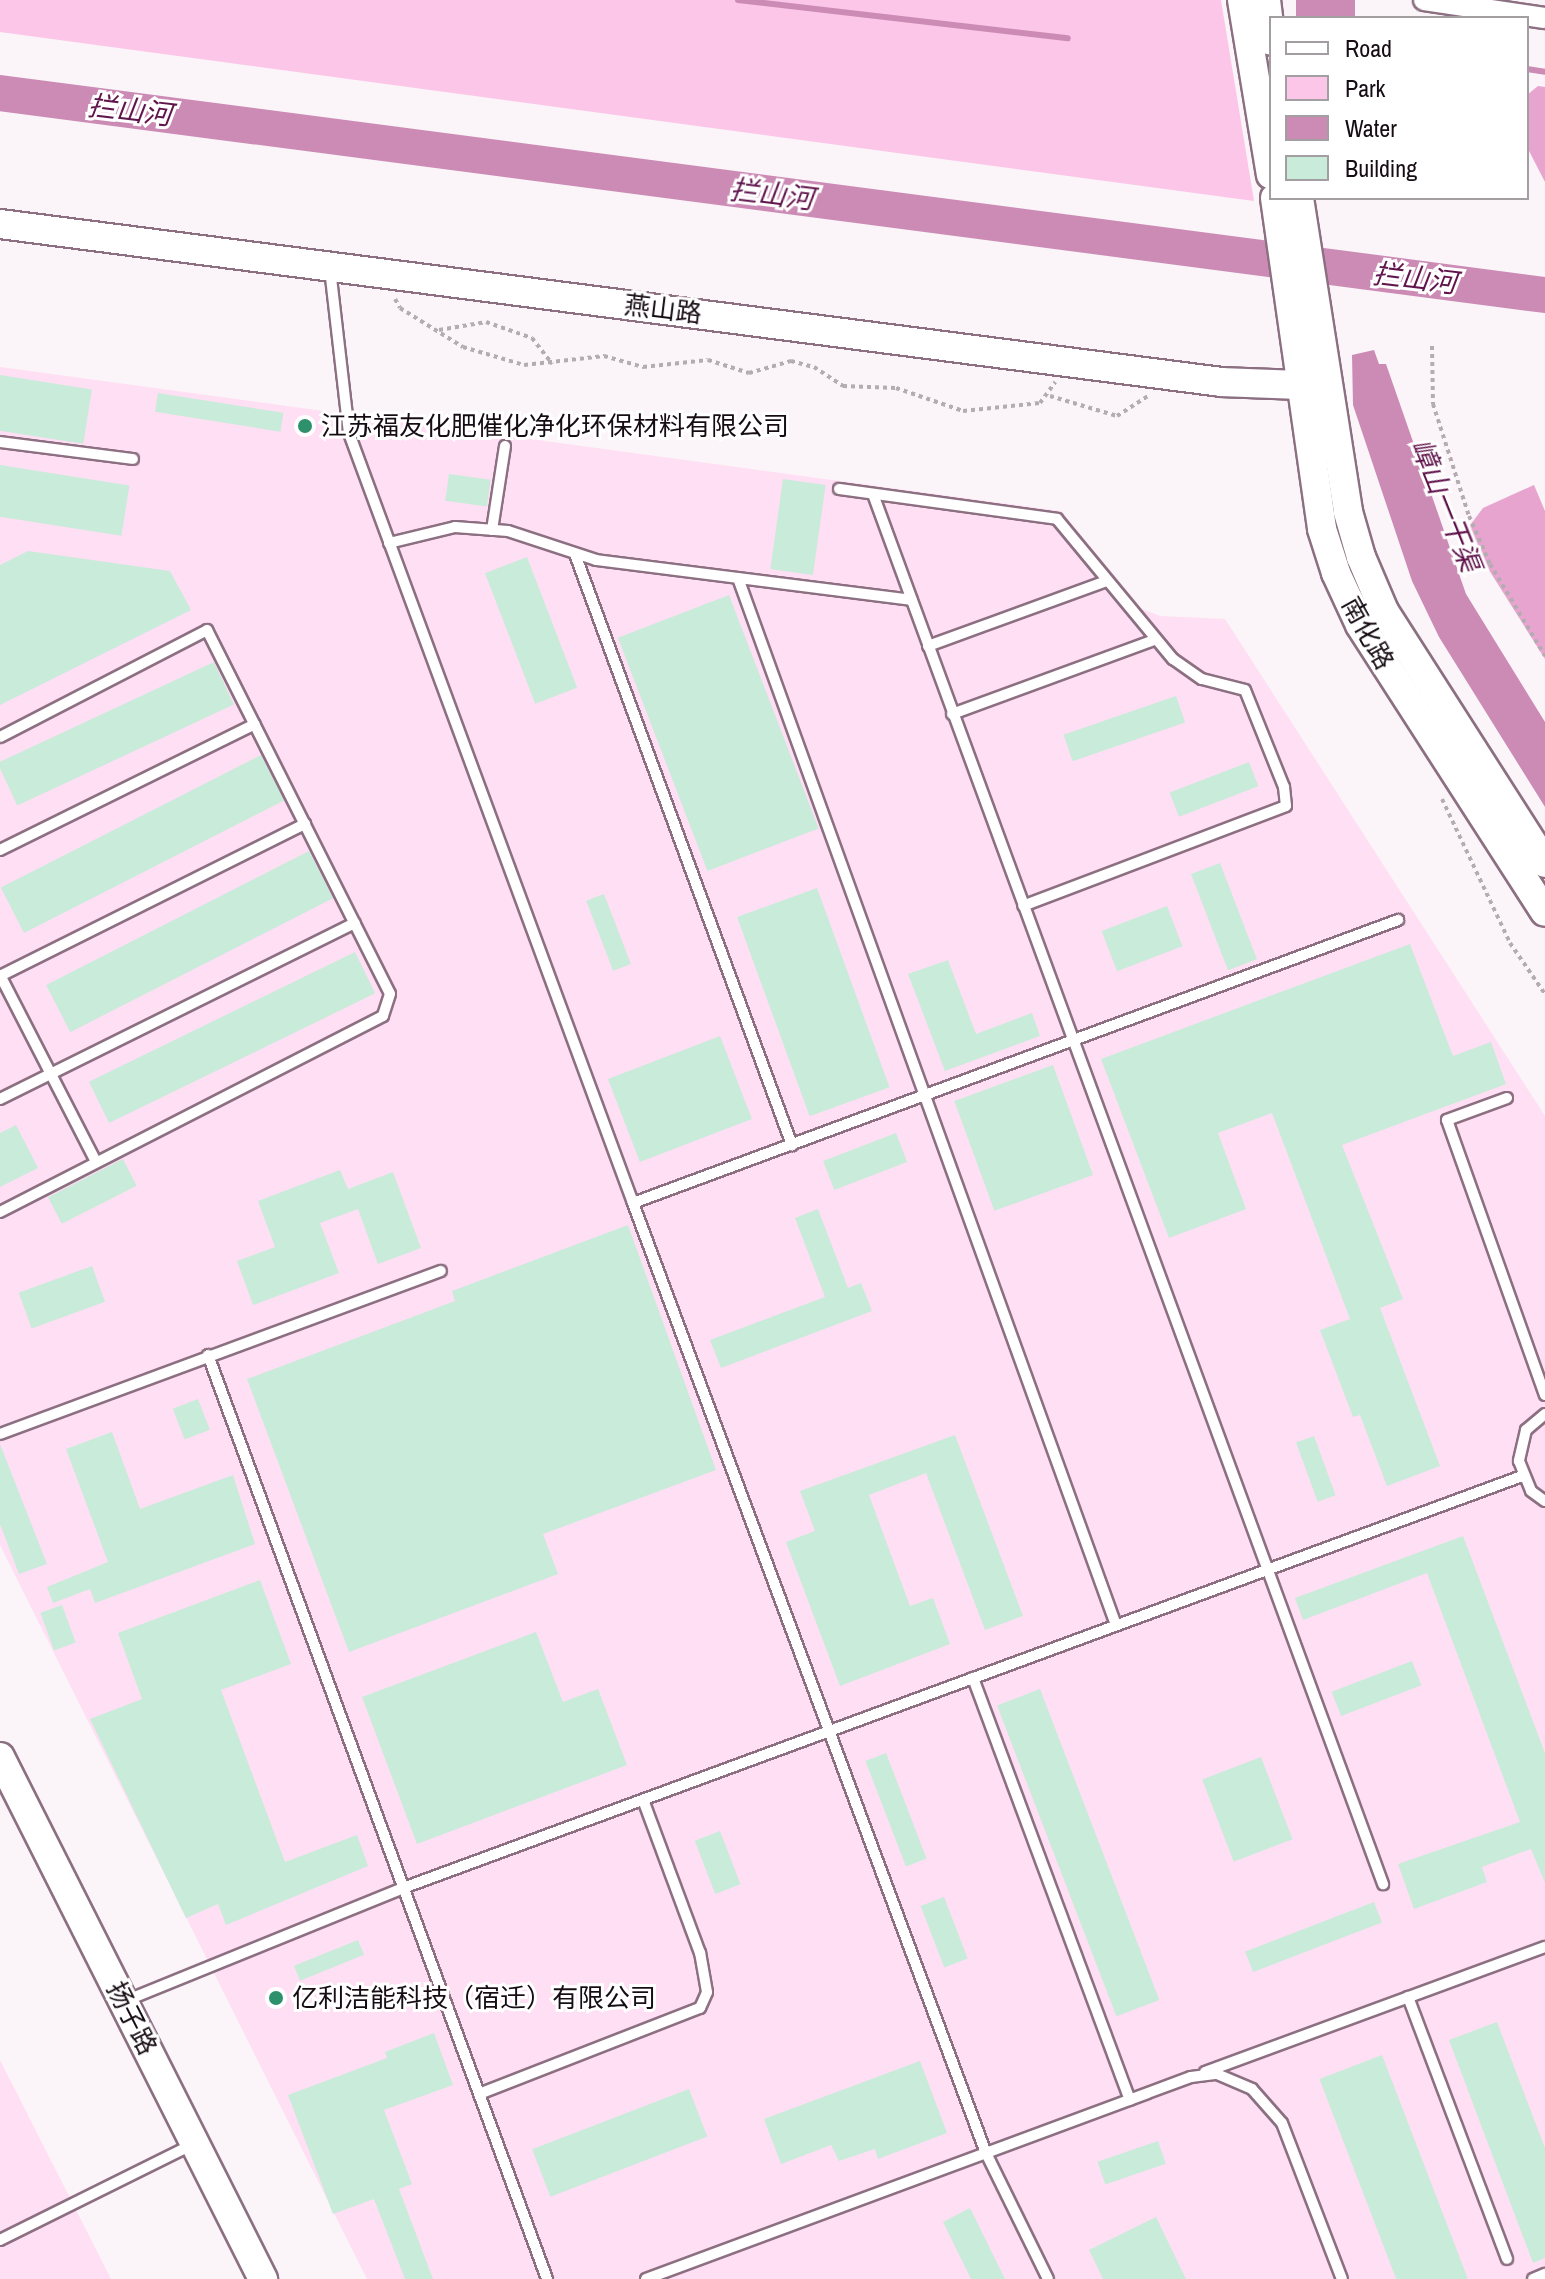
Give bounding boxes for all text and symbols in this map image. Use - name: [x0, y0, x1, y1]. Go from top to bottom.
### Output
- legend: [1269, 16, 1529, 200]
- text: Road: [1345, 32, 1392, 64]
- text: Park: [1345, 72, 1385, 104]
- water label: 拦山河: [86, 88, 174, 132]
- text: Water: [1345, 112, 1397, 144]
- text: Building: [1345, 152, 1417, 184]
- water label: 拦山河: [728, 172, 816, 216]
- water label: 拦山河: [1371, 256, 1459, 300]
- street label: 燕山路: [622, 289, 704, 329]
- place label: 江苏福友化肥催化净化环保材料有限公司: [321, 410, 789, 442]
- marker: 江苏福友化肥催化净化环保材料有限公司: [296, 417, 314, 435]
- water label: 嶂山一干渠: [1404, 434, 1488, 576]
- street label: 南化路: [1335, 591, 1401, 675]
- street label: 扬子路: [100, 1976, 164, 2060]
- place label: 亿利洁能科技（宿迁）有限公司: [292, 1982, 656, 2014]
- marker: 亿利洁能科技（宿迁）有限公司: [267, 1989, 285, 2007]

